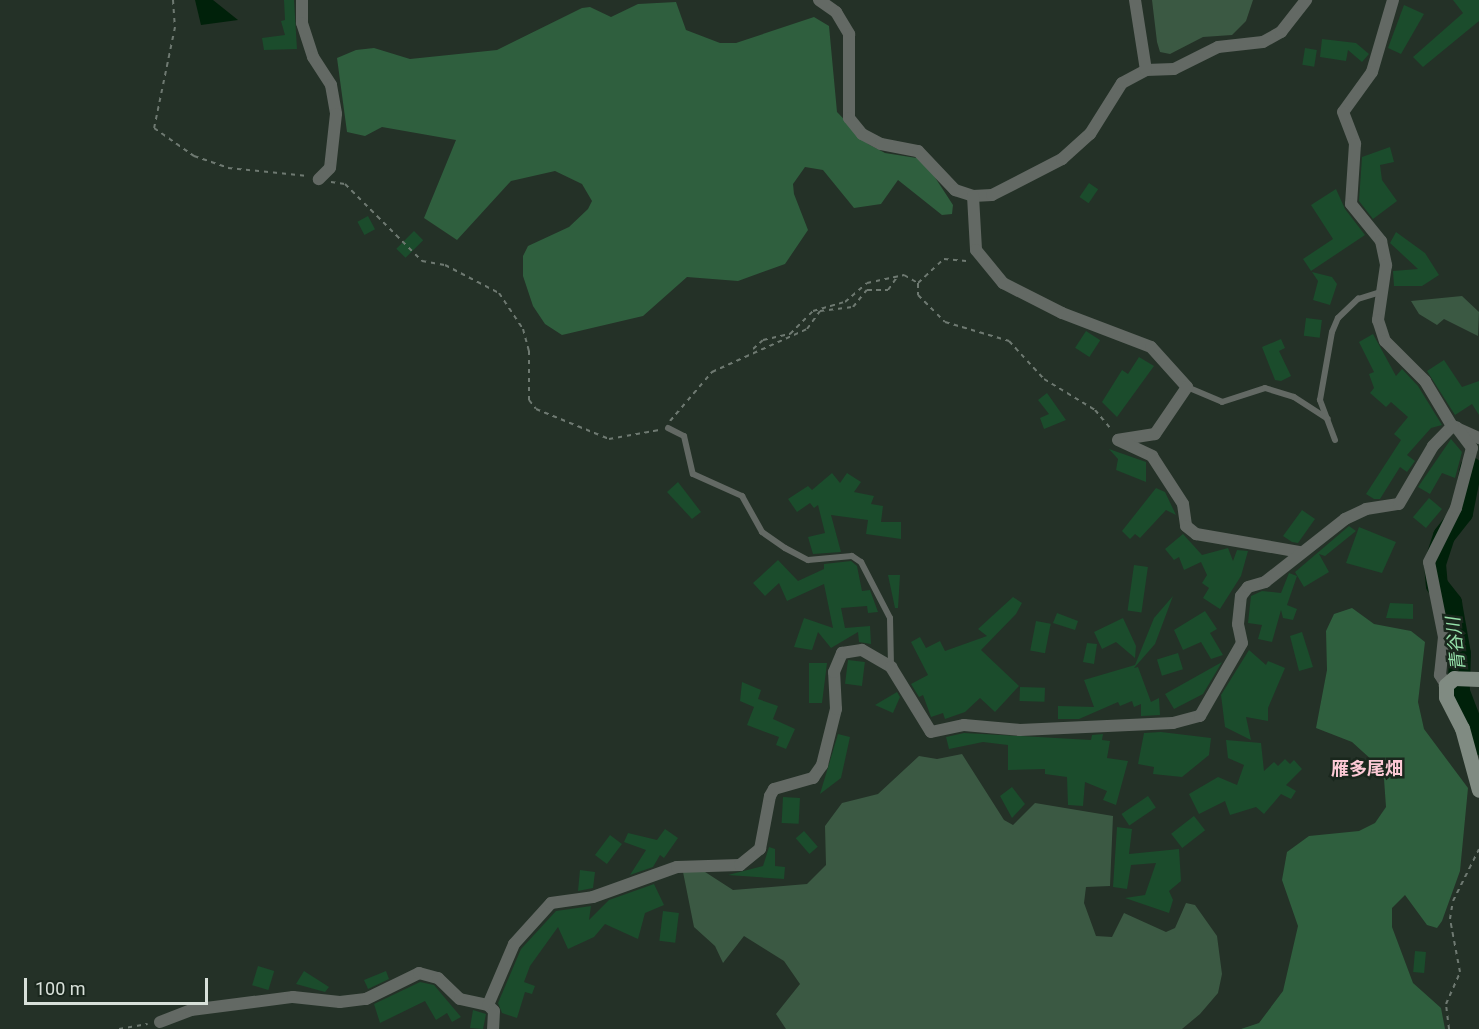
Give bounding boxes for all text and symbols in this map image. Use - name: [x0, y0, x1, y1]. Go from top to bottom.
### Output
- water label: 青谷川: [1442, 616, 1470, 672]
- district label: 雁多尾畑: [1331, 758, 1403, 780]
- scale bar: [27, 966, 212, 1004]
- text: 100 m: [35, 978, 86, 999]

